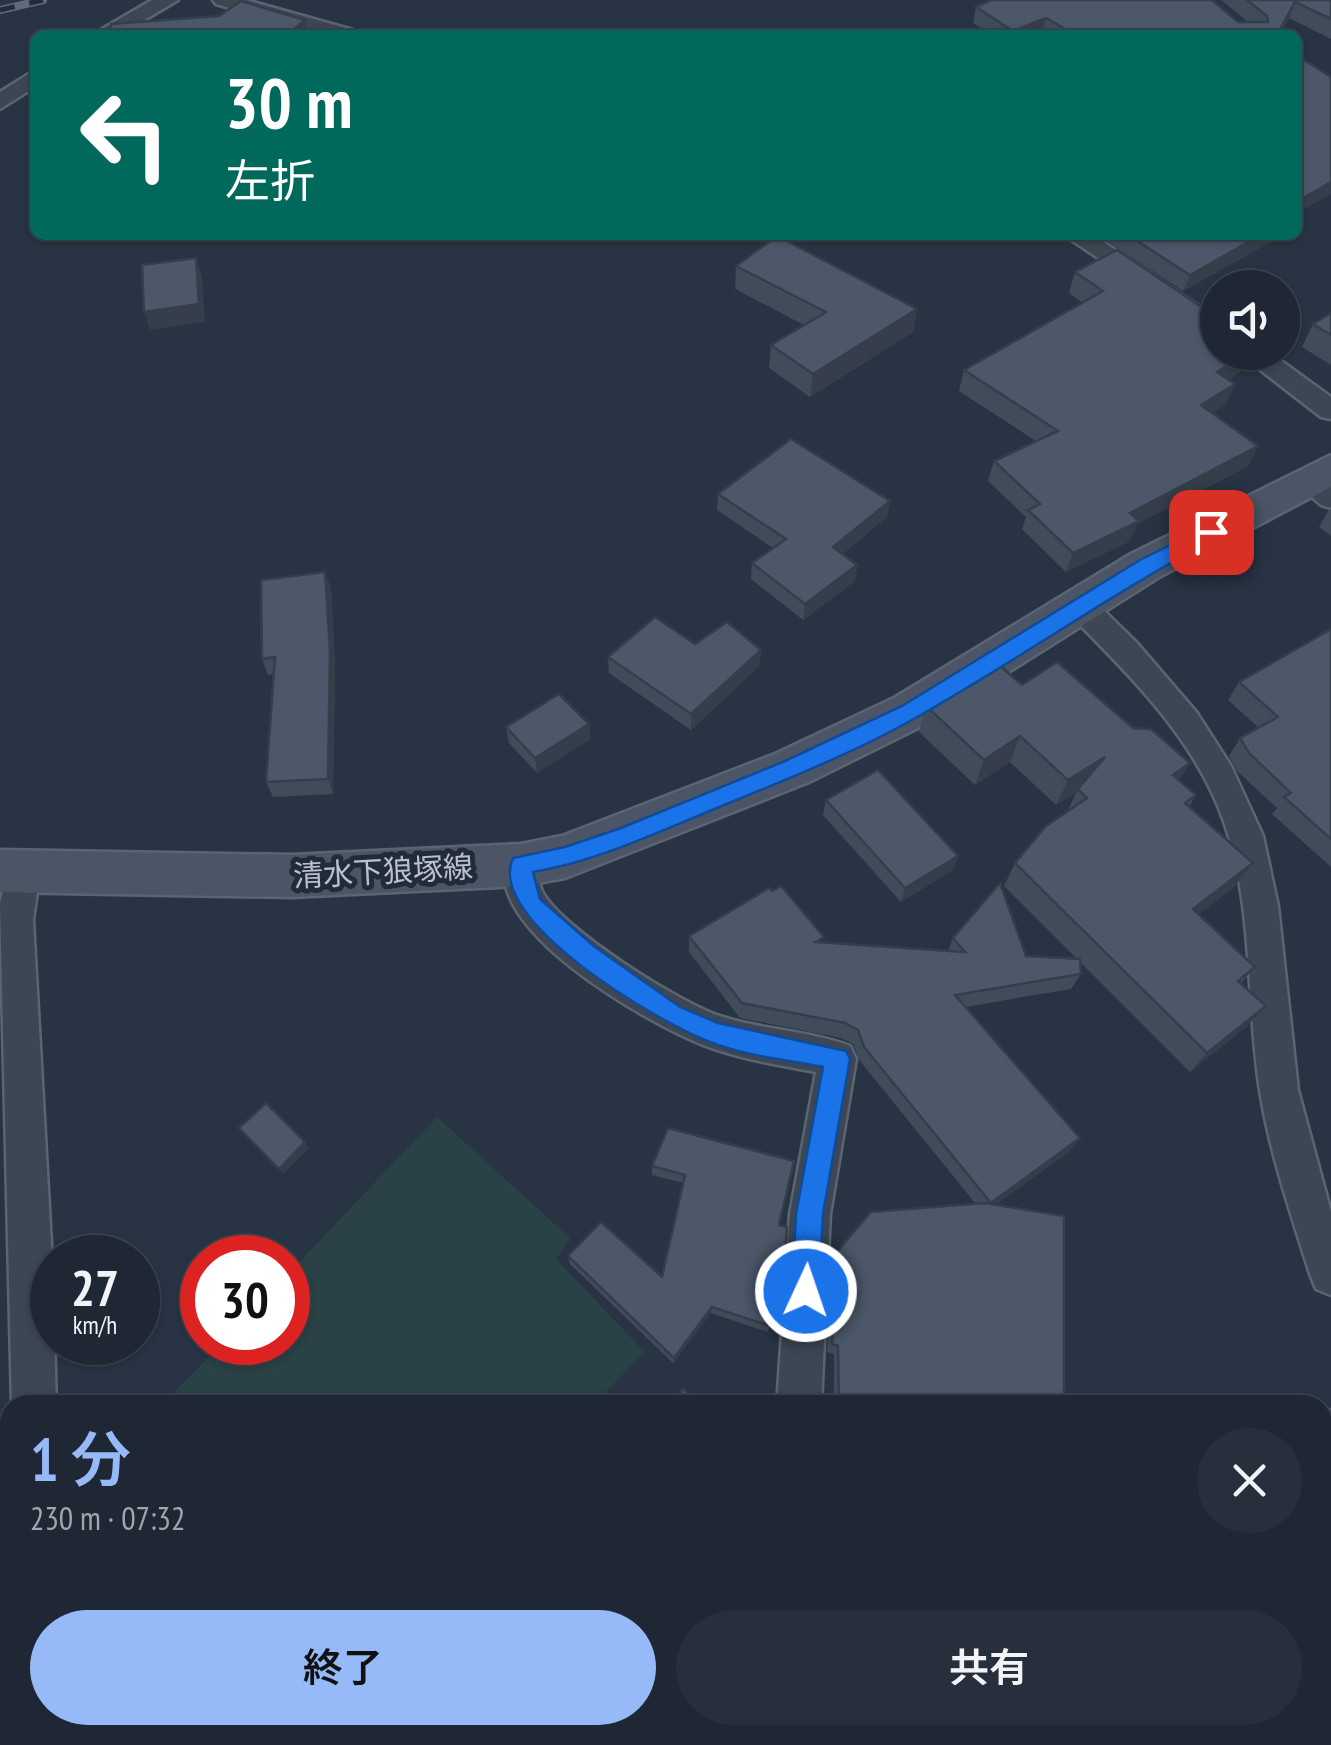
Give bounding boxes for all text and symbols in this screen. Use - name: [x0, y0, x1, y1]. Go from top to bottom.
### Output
- text: 30 m: [225, 57, 353, 147]
- icon: left: [60, 70, 190, 200]
- text: 左折: [225, 151, 315, 209]
- map controls: [1200, 270, 1300, 370]
- button: sound: [1200, 270, 1300, 370]
- pin: [1169, 490, 1254, 575]
- icon: arrive: [1184, 505, 1239, 560]
- street label: 清水下狼塚線: [292, 846, 474, 895]
- speed limit sign: 30: [180, 1235, 310, 1365]
- position arrow: [754, 1239, 858, 1343]
- text: 27: [71, 1255, 119, 1320]
- text: km/h: [73, 1309, 117, 1341]
- text: 1 分: [30, 1420, 131, 1498]
- button: close: [1197, 1428, 1302, 1533]
- text: 230 m · 07:32: [30, 1497, 185, 1539]
- button: 終了: [30, 1610, 656, 1725]
- button: 共有: [676, 1610, 1302, 1725]

